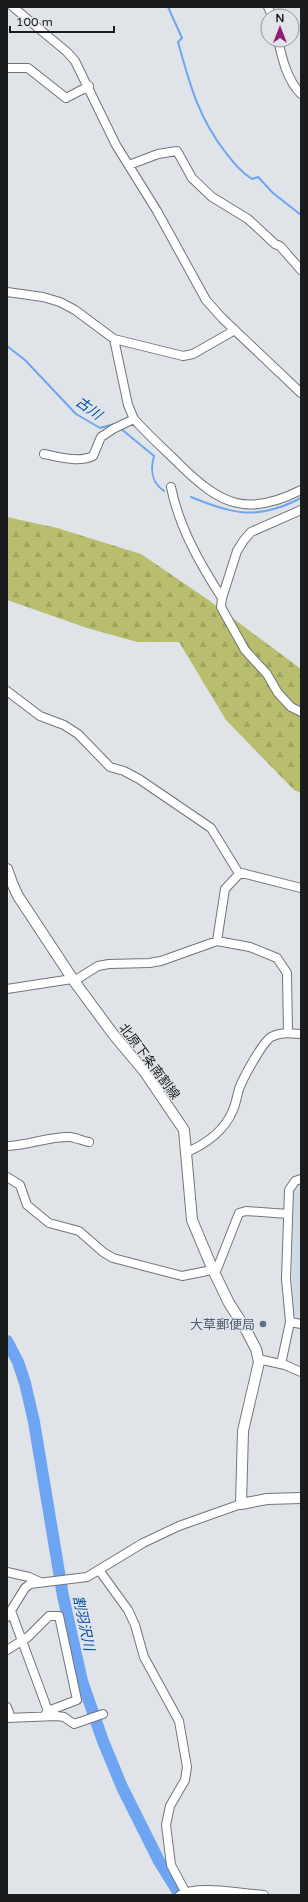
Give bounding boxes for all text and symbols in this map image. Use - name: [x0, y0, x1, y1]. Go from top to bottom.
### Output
- scale bar: [10, 8, 114, 34]
- north arrow: [260, 8, 300, 48]
- text: N: [276, 12, 284, 25]
- text: 100 m: [16, 15, 53, 29]
- water label: 古川: [72, 393, 107, 425]
- street label: 北原下条南割線: [115, 1020, 183, 1103]
- place label: 大草郵便局: [190, 1317, 255, 1333]
- marker: 大草郵便局: [258, 1319, 268, 1329]
- water label: 割羽沢川: [69, 1594, 98, 1654]

